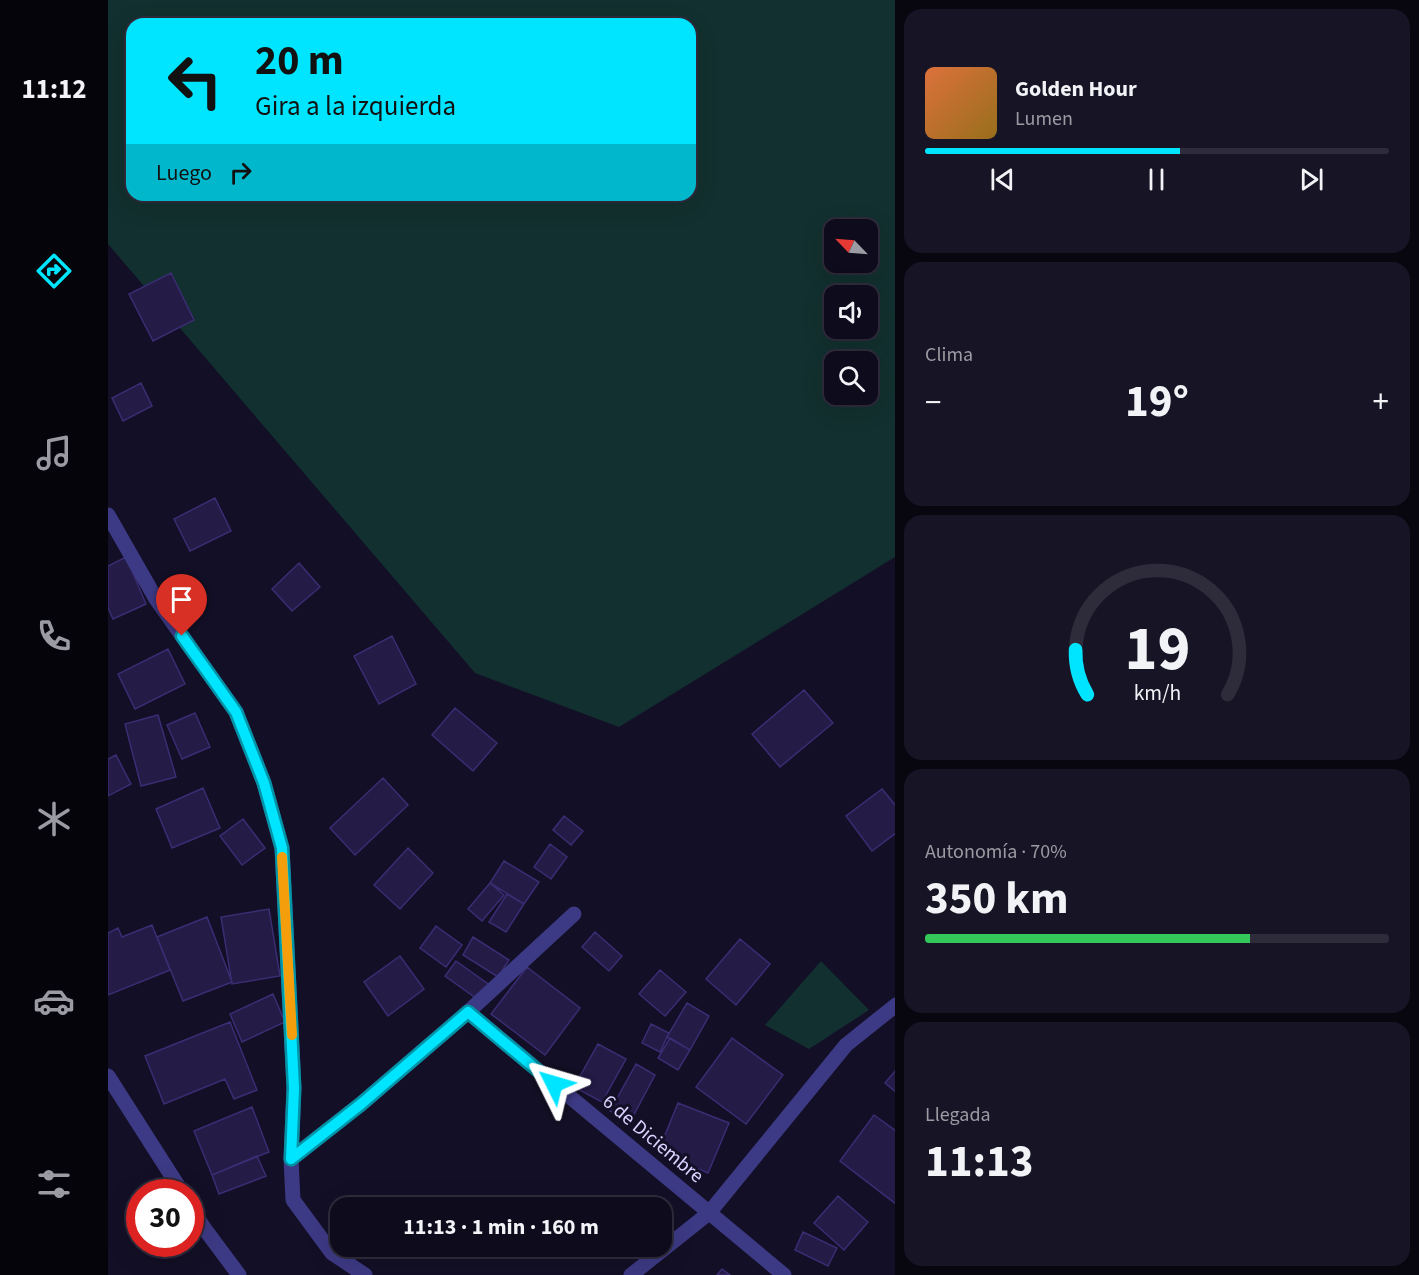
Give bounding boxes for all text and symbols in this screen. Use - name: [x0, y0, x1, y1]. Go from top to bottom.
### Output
- text: 20 m: [255, 31, 344, 91]
- icon: left: [156, 42, 234, 120]
- text: 11:12: [21, 70, 87, 109]
- text: Golden Hour: [1015, 73, 1137, 105]
- text: Gira a la izquierda: [255, 87, 456, 126]
- text: Lumen: [1015, 105, 1073, 133]
- icon: right: [224, 156, 257, 189]
- text: Luego: [156, 157, 212, 189]
- icon: previous: [986, 163, 1019, 196]
- icon: pause: [1140, 163, 1173, 196]
- icon: next: [1295, 163, 1328, 196]
- north arrow: [824, 219, 878, 273]
- map controls: [824, 219, 878, 405]
- icon: directions: [33, 250, 75, 292]
- button: sound: [824, 285, 878, 339]
- text: Clima: [925, 341, 973, 369]
- button: search: [824, 351, 878, 405]
- text: 19°: [1125, 370, 1189, 434]
- text: −: [925, 379, 941, 426]
- text: +: [1373, 379, 1389, 426]
- icon: music: [33, 432, 75, 474]
- pin: [156, 574, 207, 636]
- icon: arrive: [165, 583, 198, 616]
- text: 19: [1124, 605, 1190, 694]
- icon: phone: [33, 615, 75, 657]
- text: km/h: [1133, 678, 1181, 709]
- icon: climate: [33, 798, 75, 840]
- text: Autonomía · 70%: [925, 838, 1067, 866]
- text: 350 km: [925, 867, 1069, 931]
- icon: car: [33, 980, 75, 1022]
- position arrow: [522, 1052, 586, 1116]
- street label: 6 de Diciembre: [596, 1088, 710, 1190]
- text: Llegada: [925, 1101, 991, 1129]
- text: 11:13: [925, 1130, 1034, 1194]
- icon: filters: [33, 1163, 75, 1205]
- speed limit sign: 30: [126, 1179, 204, 1257]
- text: 11:13 · 1 min · 160 m: [403, 1211, 599, 1243]

